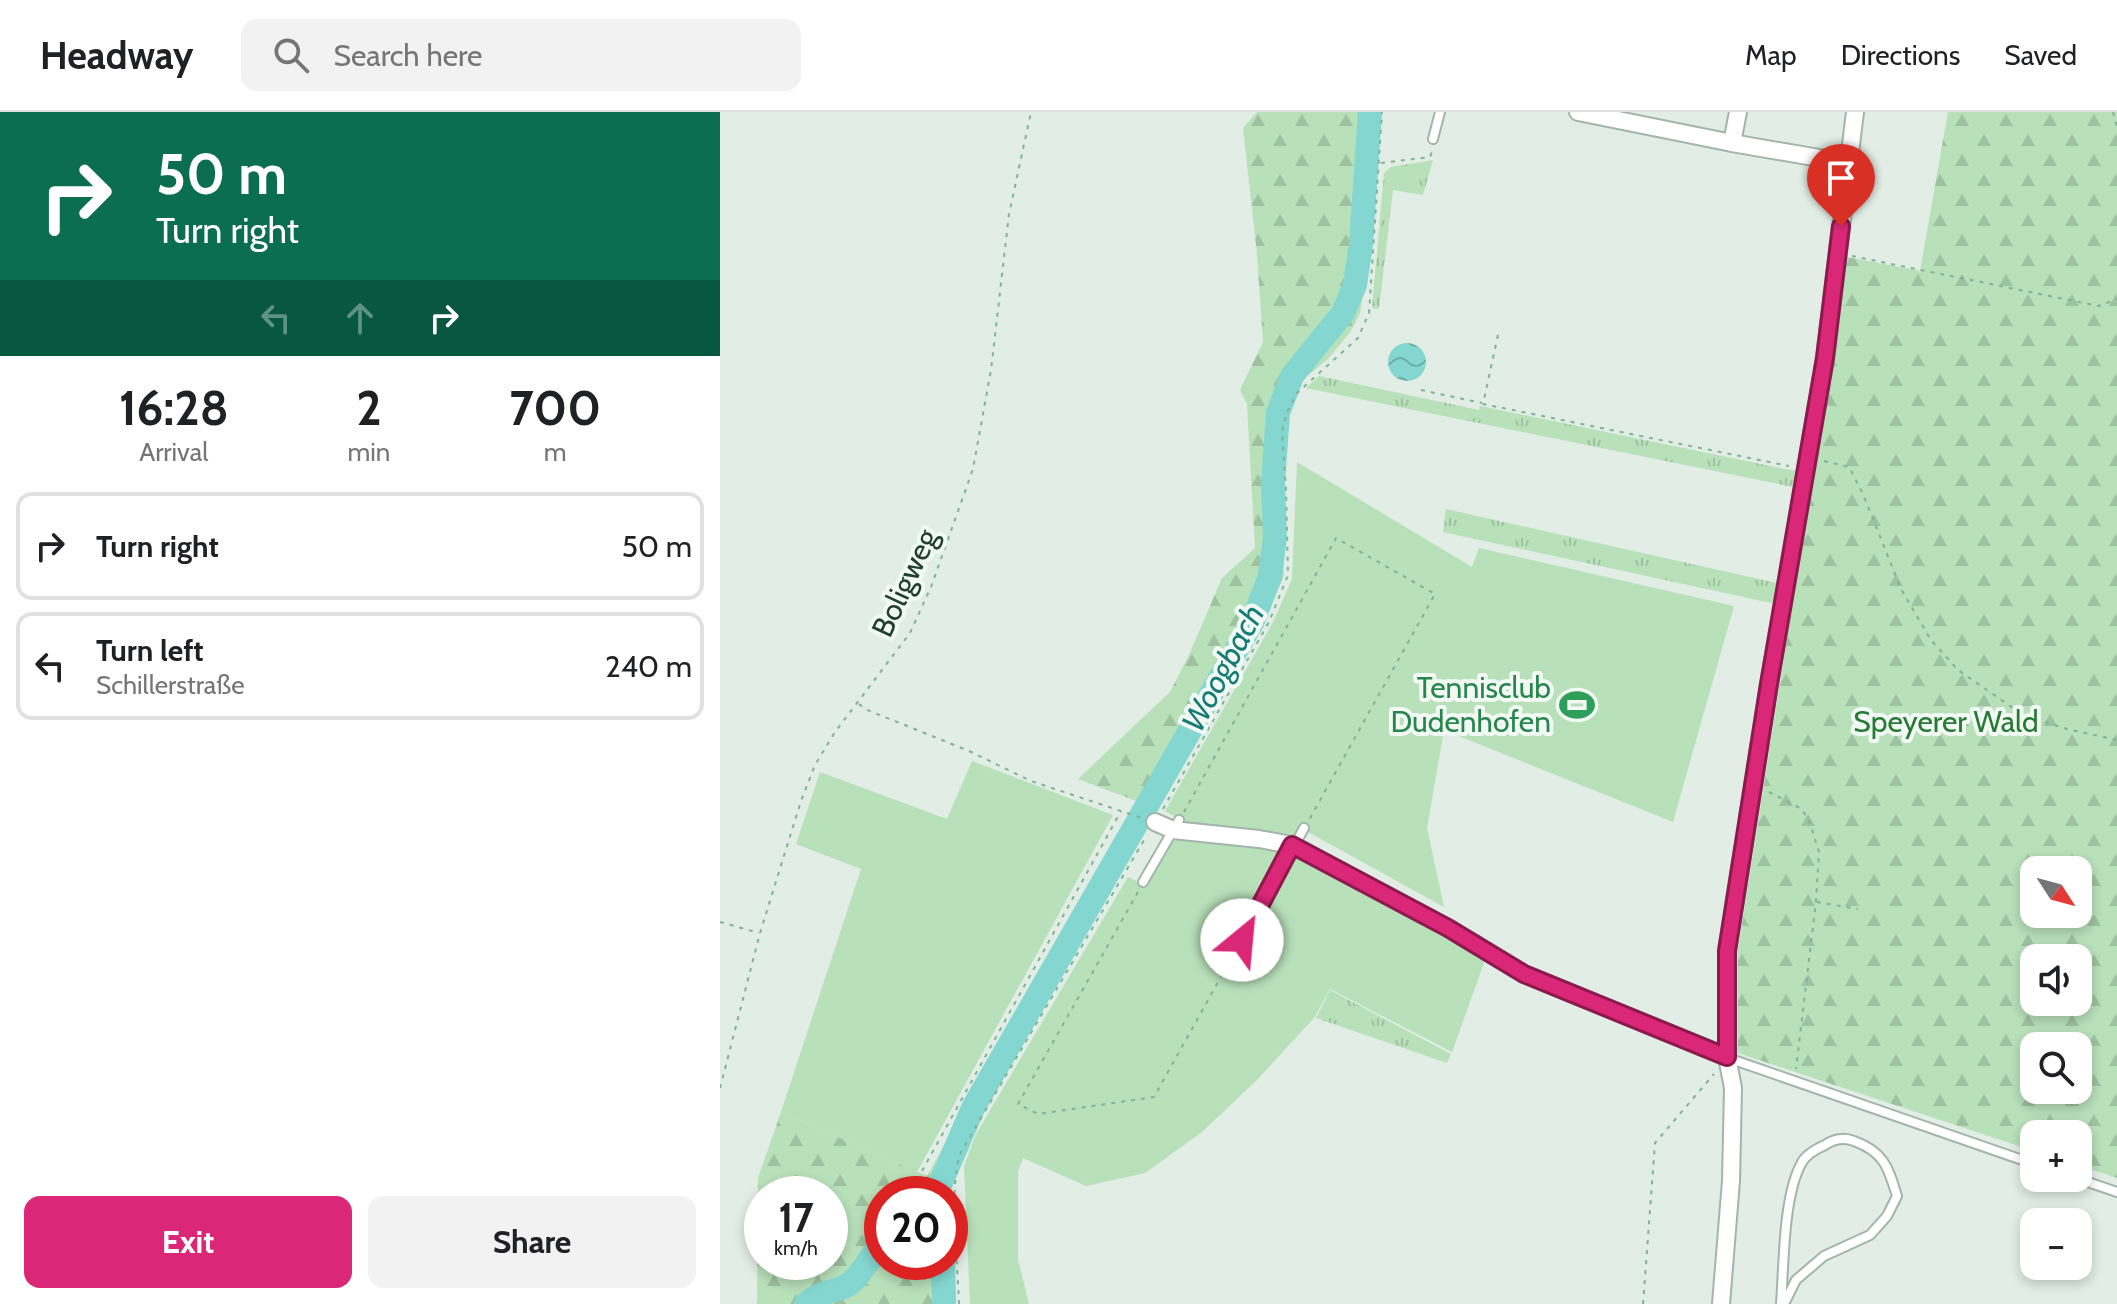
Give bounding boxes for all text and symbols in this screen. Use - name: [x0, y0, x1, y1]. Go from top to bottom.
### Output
- search box: [241, 19, 801, 91]
- text: Headway: [40, 32, 193, 79]
- icon: search: [269, 33, 313, 77]
- text: Search here: [333, 37, 482, 74]
- text: Map: [1745, 38, 1797, 72]
- text: Directions: [1841, 38, 1960, 72]
- text: Saved: [2004, 38, 2077, 72]
- text: 50 m: [156, 140, 287, 208]
- icon: right: [24, 144, 128, 248]
- pin: [1807, 144, 1875, 226]
- icon: arrive: [1819, 156, 1863, 200]
- text: Turn right: [156, 208, 299, 252]
- icon: left: [254, 296, 298, 340]
- icon: ahead: [338, 296, 382, 340]
- icon: right: [422, 296, 466, 340]
- text: 16:28: [119, 379, 229, 437]
- text: 2: [356, 379, 382, 437]
- text: 700: [509, 379, 601, 437]
- text: Arrival: [139, 436, 208, 468]
- text: min: [348, 436, 390, 468]
- text: m: [544, 436, 567, 468]
- street label: Boligweg: [864, 522, 946, 643]
- icon: right: [28, 524, 72, 568]
- text: Turn right: [96, 528, 219, 565]
- text: 50 m: [622, 528, 692, 565]
- water label: Woogbach: [1173, 598, 1272, 738]
- text: Turn left: [96, 632, 204, 669]
- icon: left: [28, 644, 72, 688]
- text: 240 m: [605, 648, 692, 685]
- text: Schillerstraße: [96, 669, 245, 701]
- place label: Tennisclub Dudenhofen: [1390, 669, 1551, 740]
- sports icon: Tennisclub Dudenhofen: [1558, 686, 1596, 724]
- park label: Speyerer Wald: [1853, 703, 2039, 740]
- north arrow: [2020, 856, 2092, 928]
- map controls: [2020, 856, 2092, 1280]
- position arrow: [1200, 898, 1284, 982]
- button: sound: [2020, 944, 2092, 1016]
- button: search: [2020, 1032, 2092, 1104]
- button: +: [2020, 1120, 2092, 1192]
- speed limit sign: 20: [864, 1176, 968, 1280]
- text: 17: [778, 1193, 814, 1242]
- button: Exit: [24, 1196, 352, 1288]
- button: Share: [368, 1196, 696, 1288]
- button: −: [2020, 1208, 2092, 1280]
- text: km/h: [774, 1236, 818, 1260]

